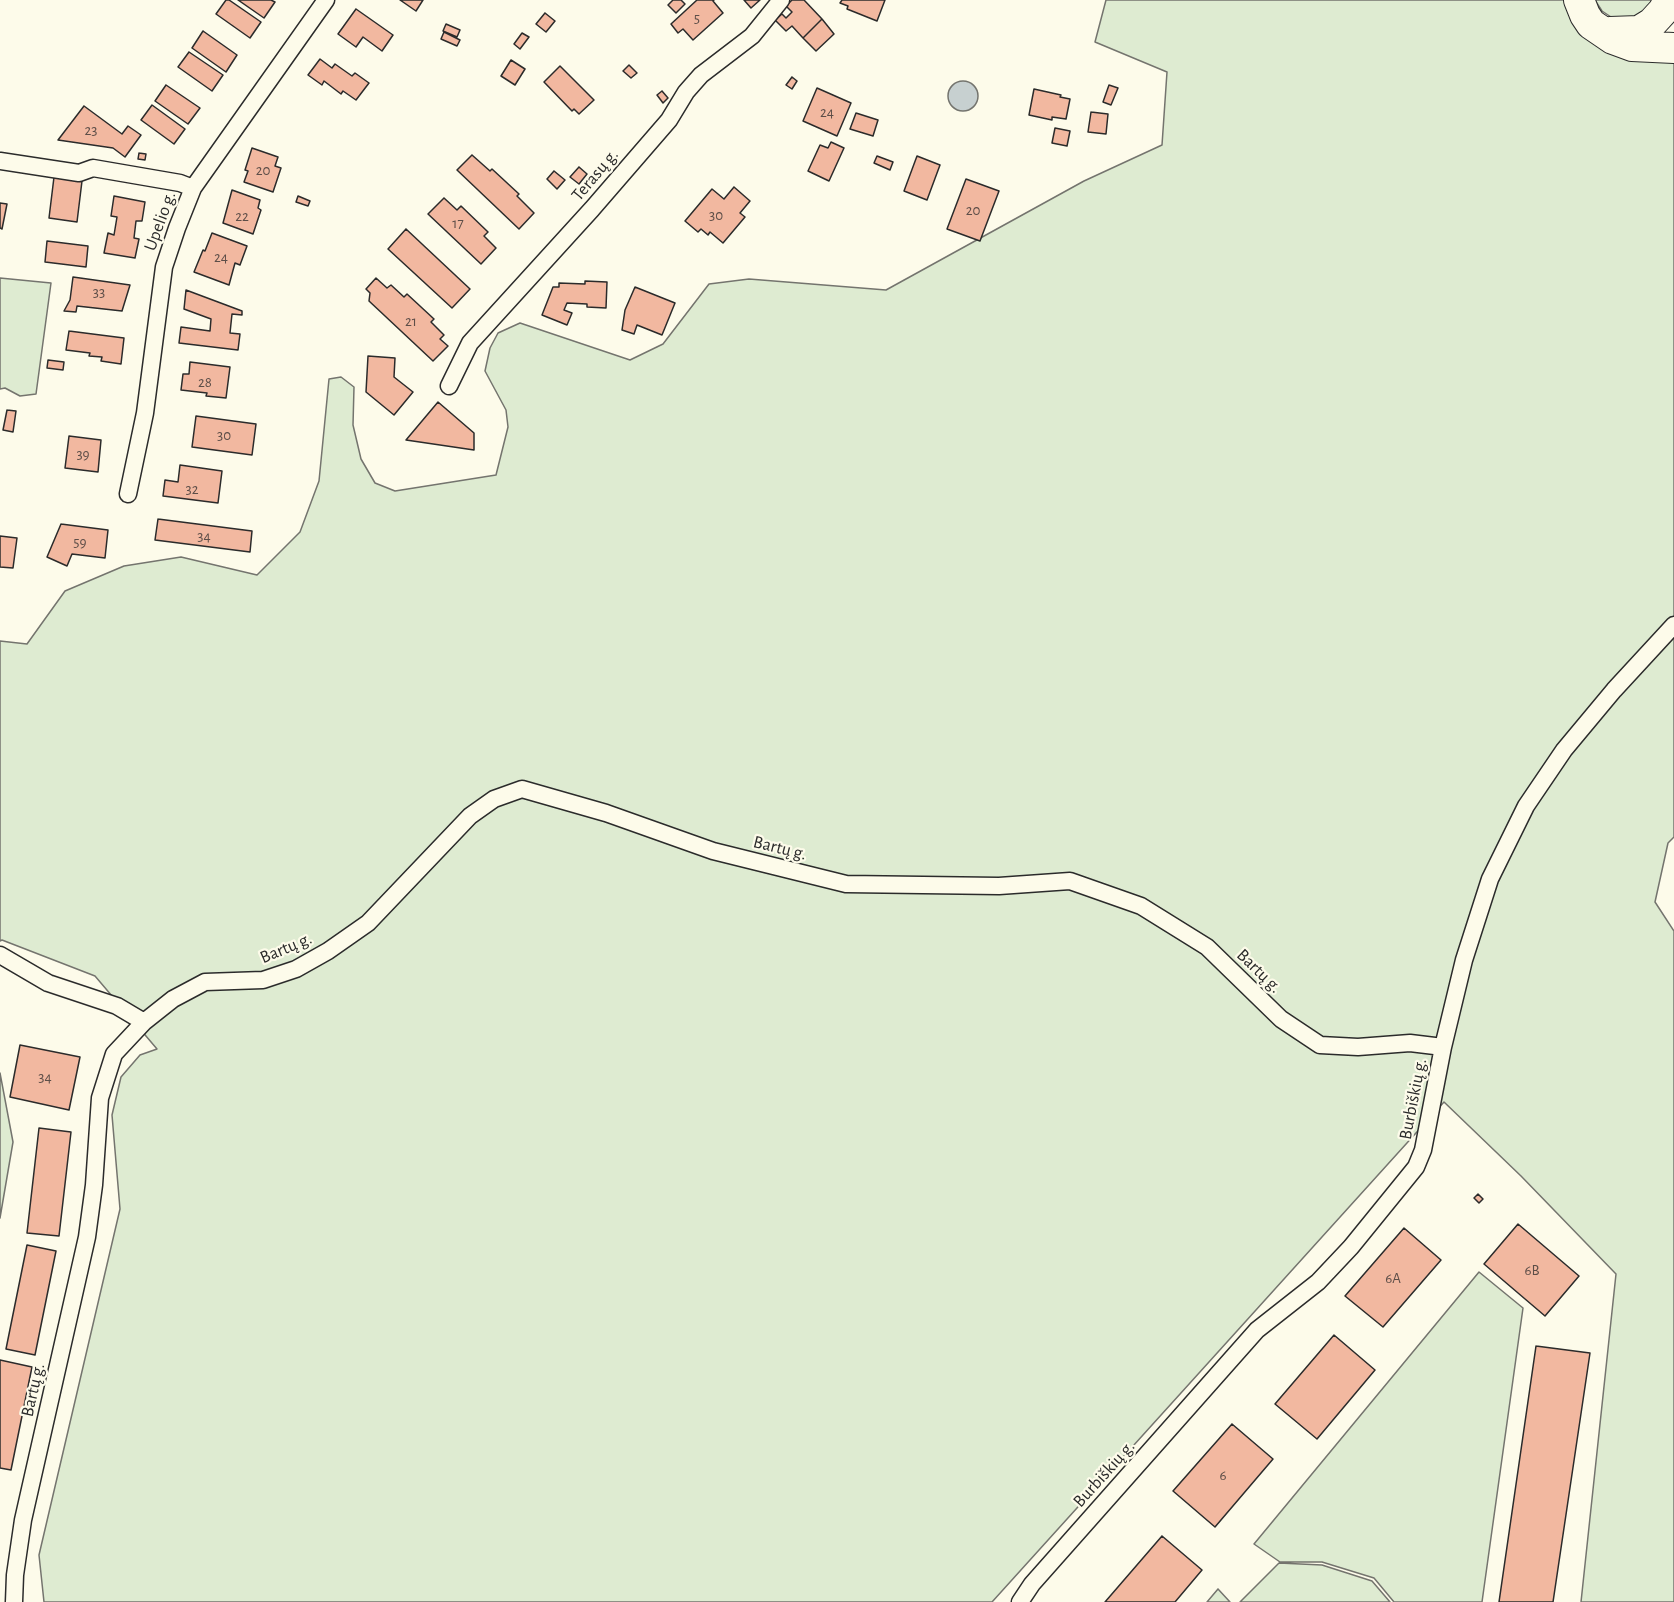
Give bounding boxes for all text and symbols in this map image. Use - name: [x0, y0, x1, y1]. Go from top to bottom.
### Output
- house number: 5: [694, 9, 700, 27]
- house number: 24: [820, 103, 834, 121]
- house number: 23: [84, 121, 98, 139]
- street label: Terasų g.: [567, 144, 623, 206]
- house number: 20: [256, 161, 270, 179]
- street label: Upelio g.: [139, 188, 181, 254]
- house number: 20: [966, 201, 980, 219]
- house number: 30: [709, 206, 723, 224]
- house number: 22: [235, 207, 249, 225]
- house number: 17: [452, 214, 464, 232]
- house number: 24: [214, 248, 228, 266]
- house number: 33: [93, 283, 105, 301]
- house number: 21: [405, 312, 417, 330]
- house number: 28: [198, 373, 212, 391]
- house number: 30: [217, 426, 231, 444]
- house number: 39: [76, 445, 90, 463]
- house number: 32: [185, 480, 199, 498]
- house number: 34: [197, 527, 211, 545]
- house number: 59: [73, 533, 87, 551]
- street label: Bartų g.: [751, 831, 809, 865]
- street label: Bartų g.: [257, 927, 315, 969]
- street label: Bartų g.: [1232, 944, 1286, 998]
- street label: Burbiškių g.: [1395, 1057, 1431, 1141]
- house number: 34: [38, 1068, 52, 1086]
- house number: 6B: [1524, 1261, 1540, 1279]
- house number: 6A: [1385, 1269, 1401, 1287]
- street label: Bartų g.: [16, 1361, 50, 1419]
- street label: Burbiškių g.: [1068, 1436, 1140, 1512]
- house number: 6: [1219, 1466, 1227, 1484]

